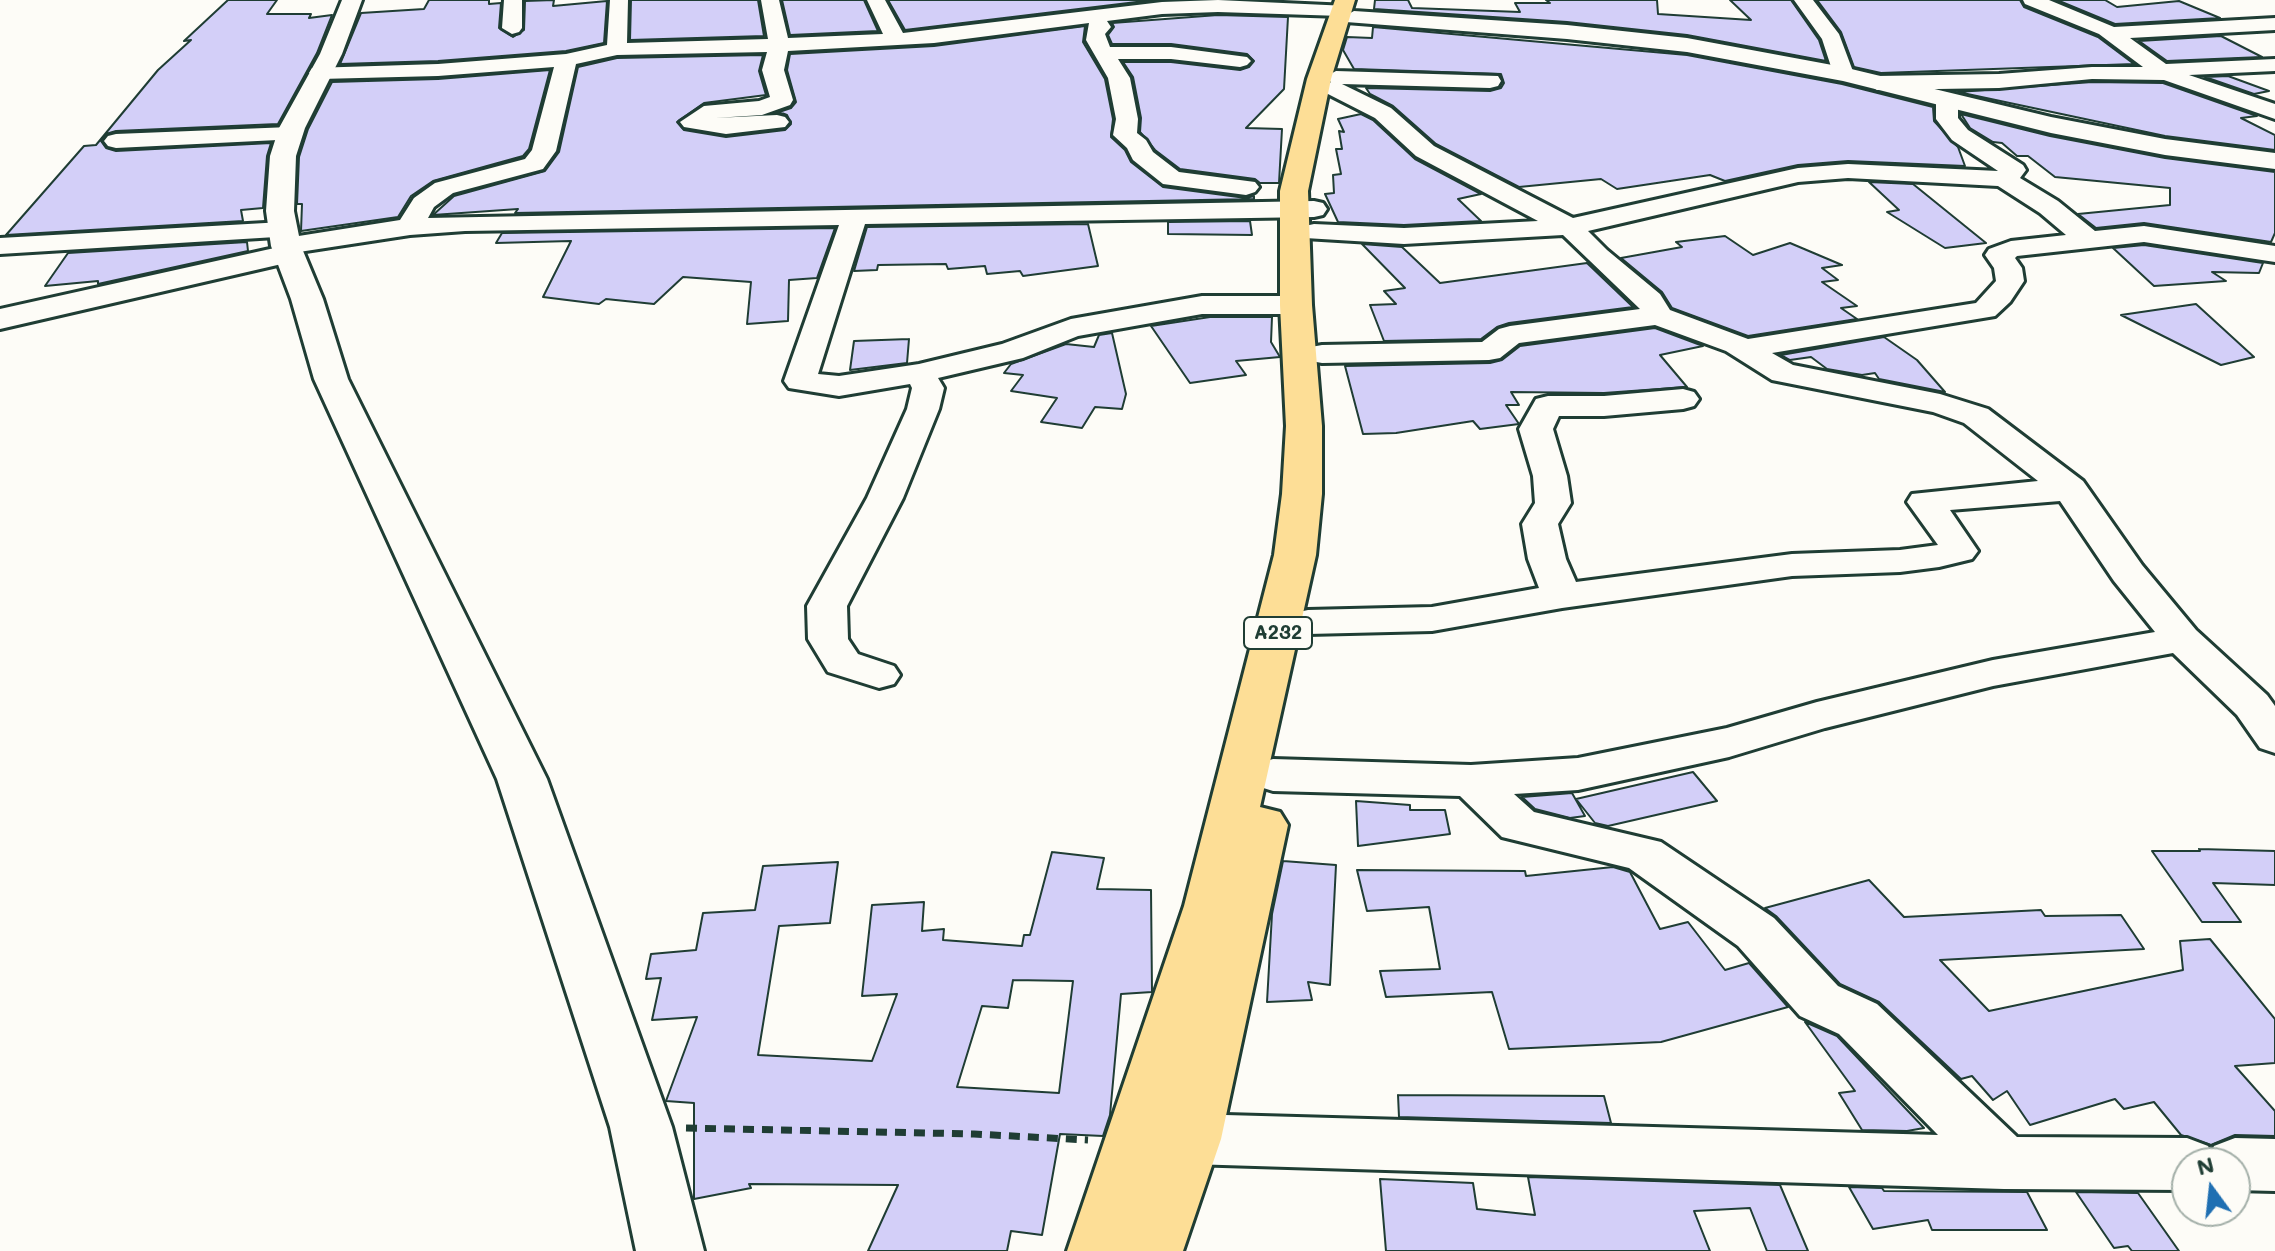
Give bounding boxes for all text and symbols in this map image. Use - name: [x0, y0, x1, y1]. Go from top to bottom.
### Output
- road number: A232: [1244, 617, 1312, 649]
- north arrow: [2171, 1147, 2251, 1227]
- text: N: [2193, 1149, 2217, 1181]

